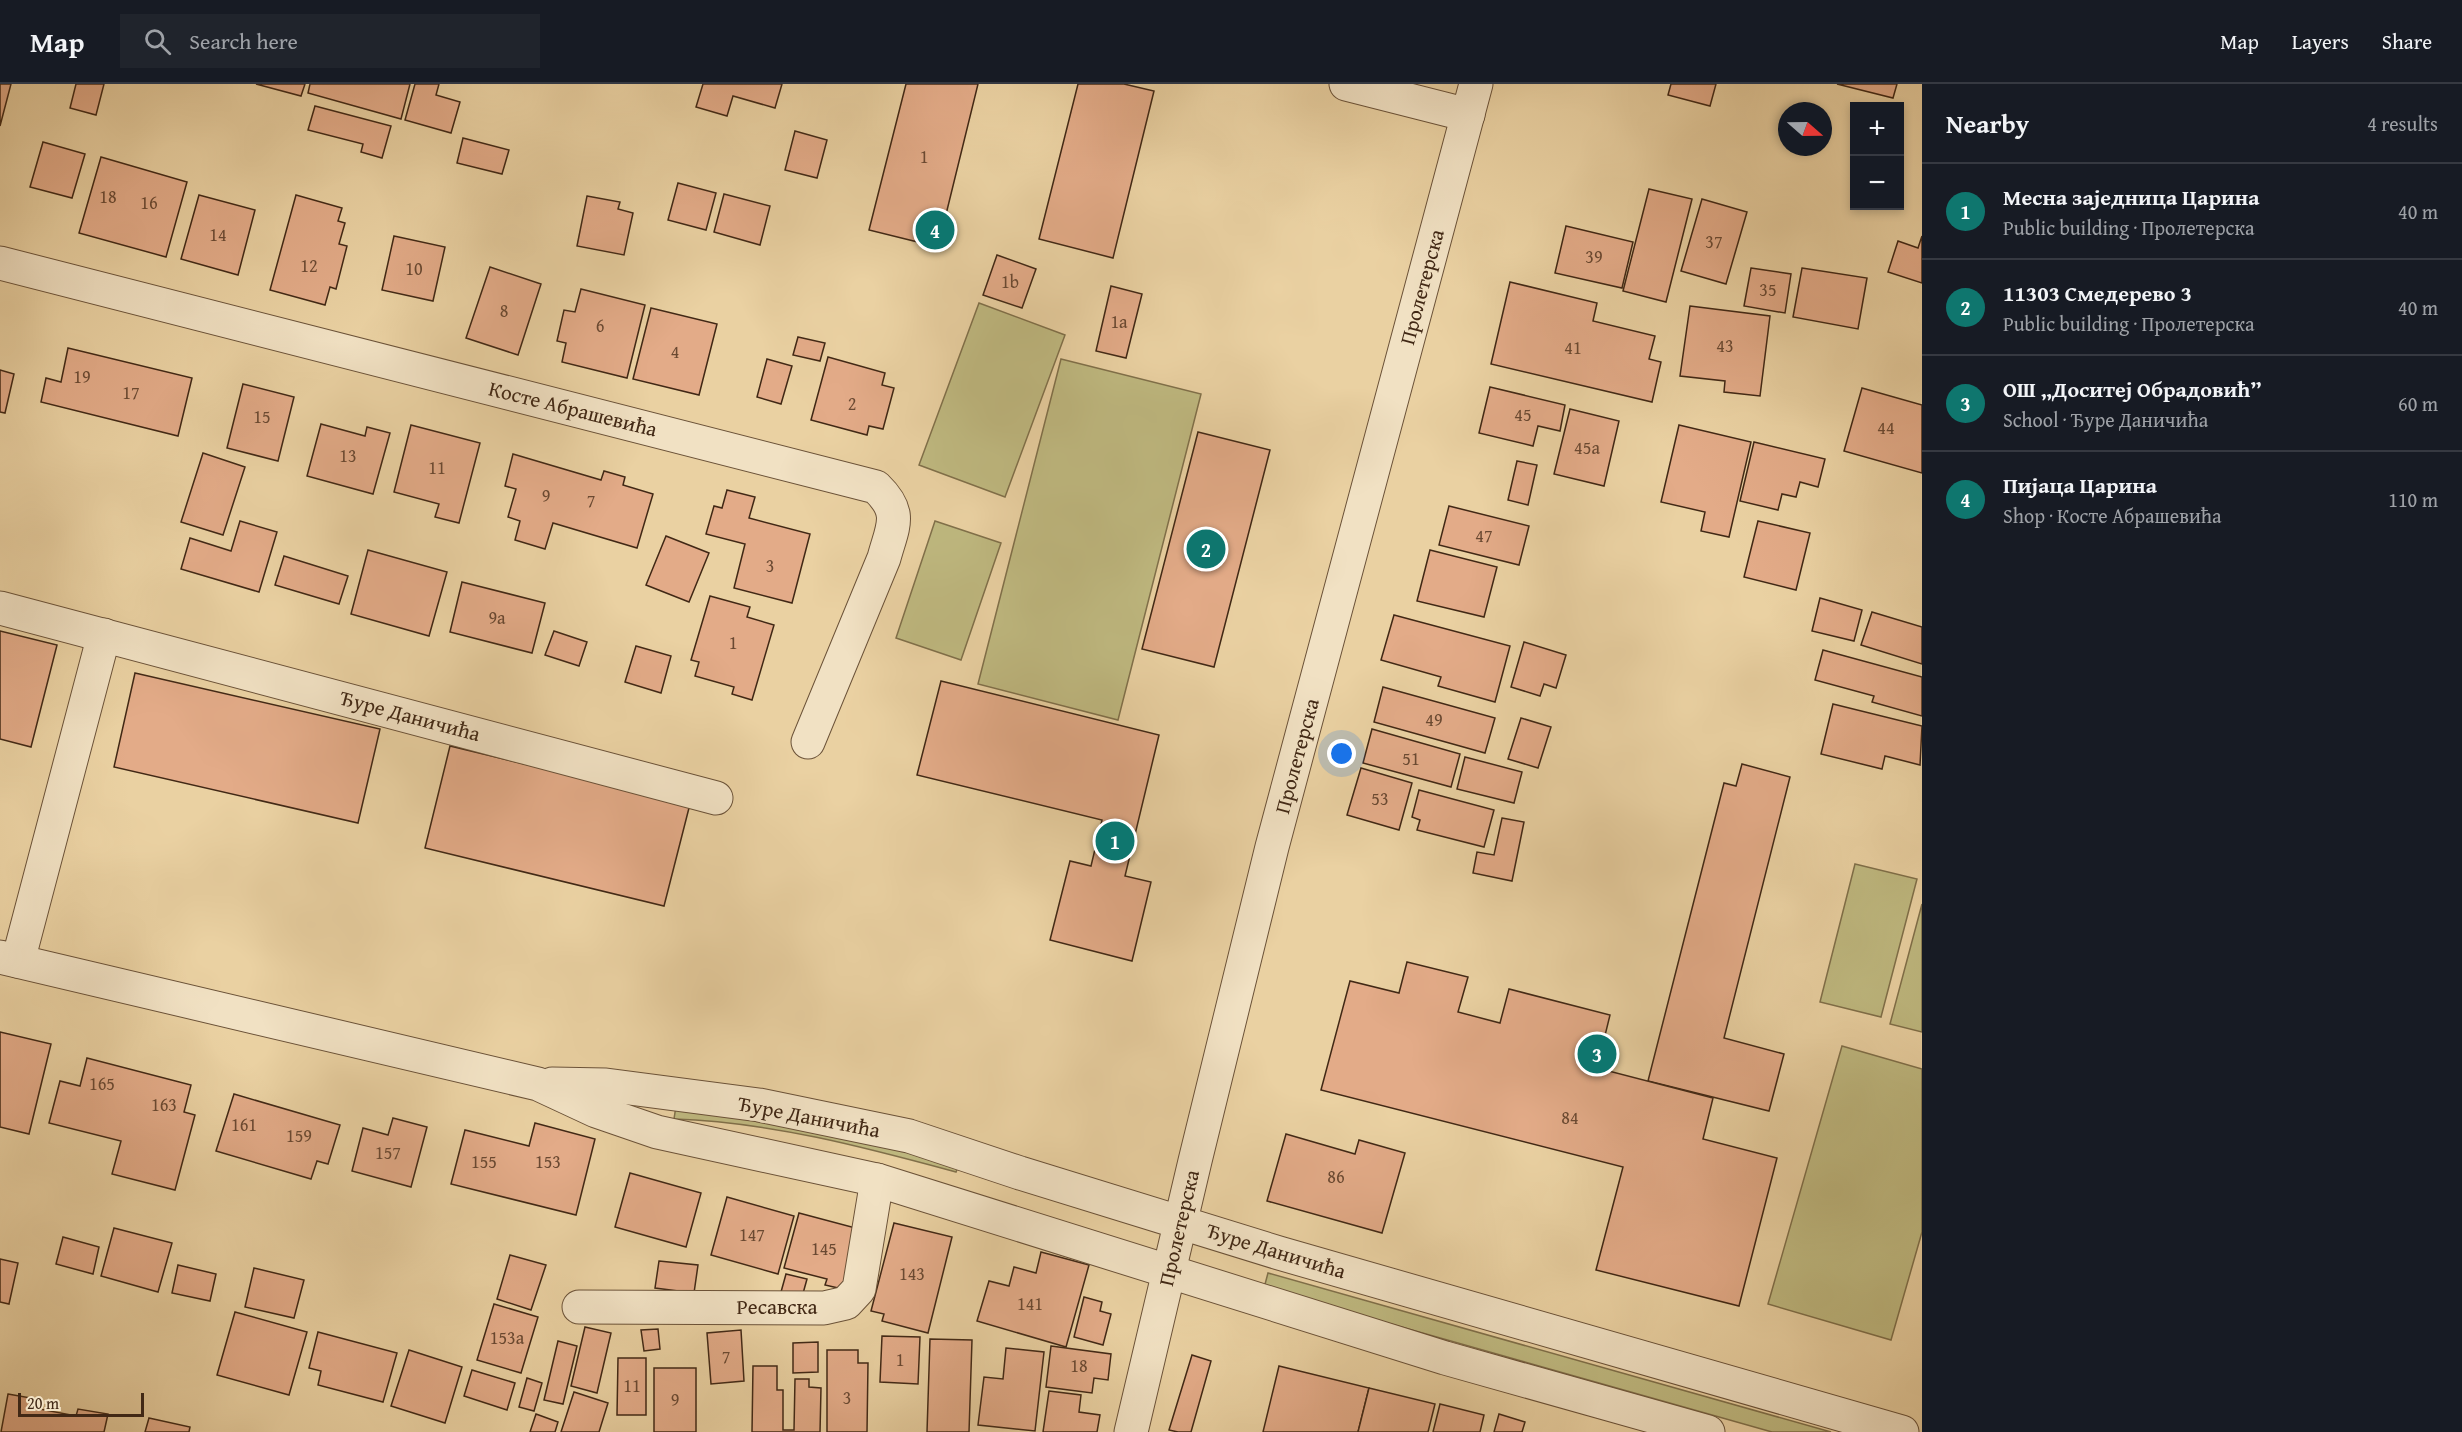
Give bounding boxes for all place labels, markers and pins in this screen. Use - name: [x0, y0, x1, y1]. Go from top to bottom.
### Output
- pin: 4: [916, 208, 954, 252]
- pin: 2: [1186, 526, 1226, 572]
- pin: 1: [1096, 818, 1134, 864]
- pin: 3: [1578, 1032, 1616, 1076]

